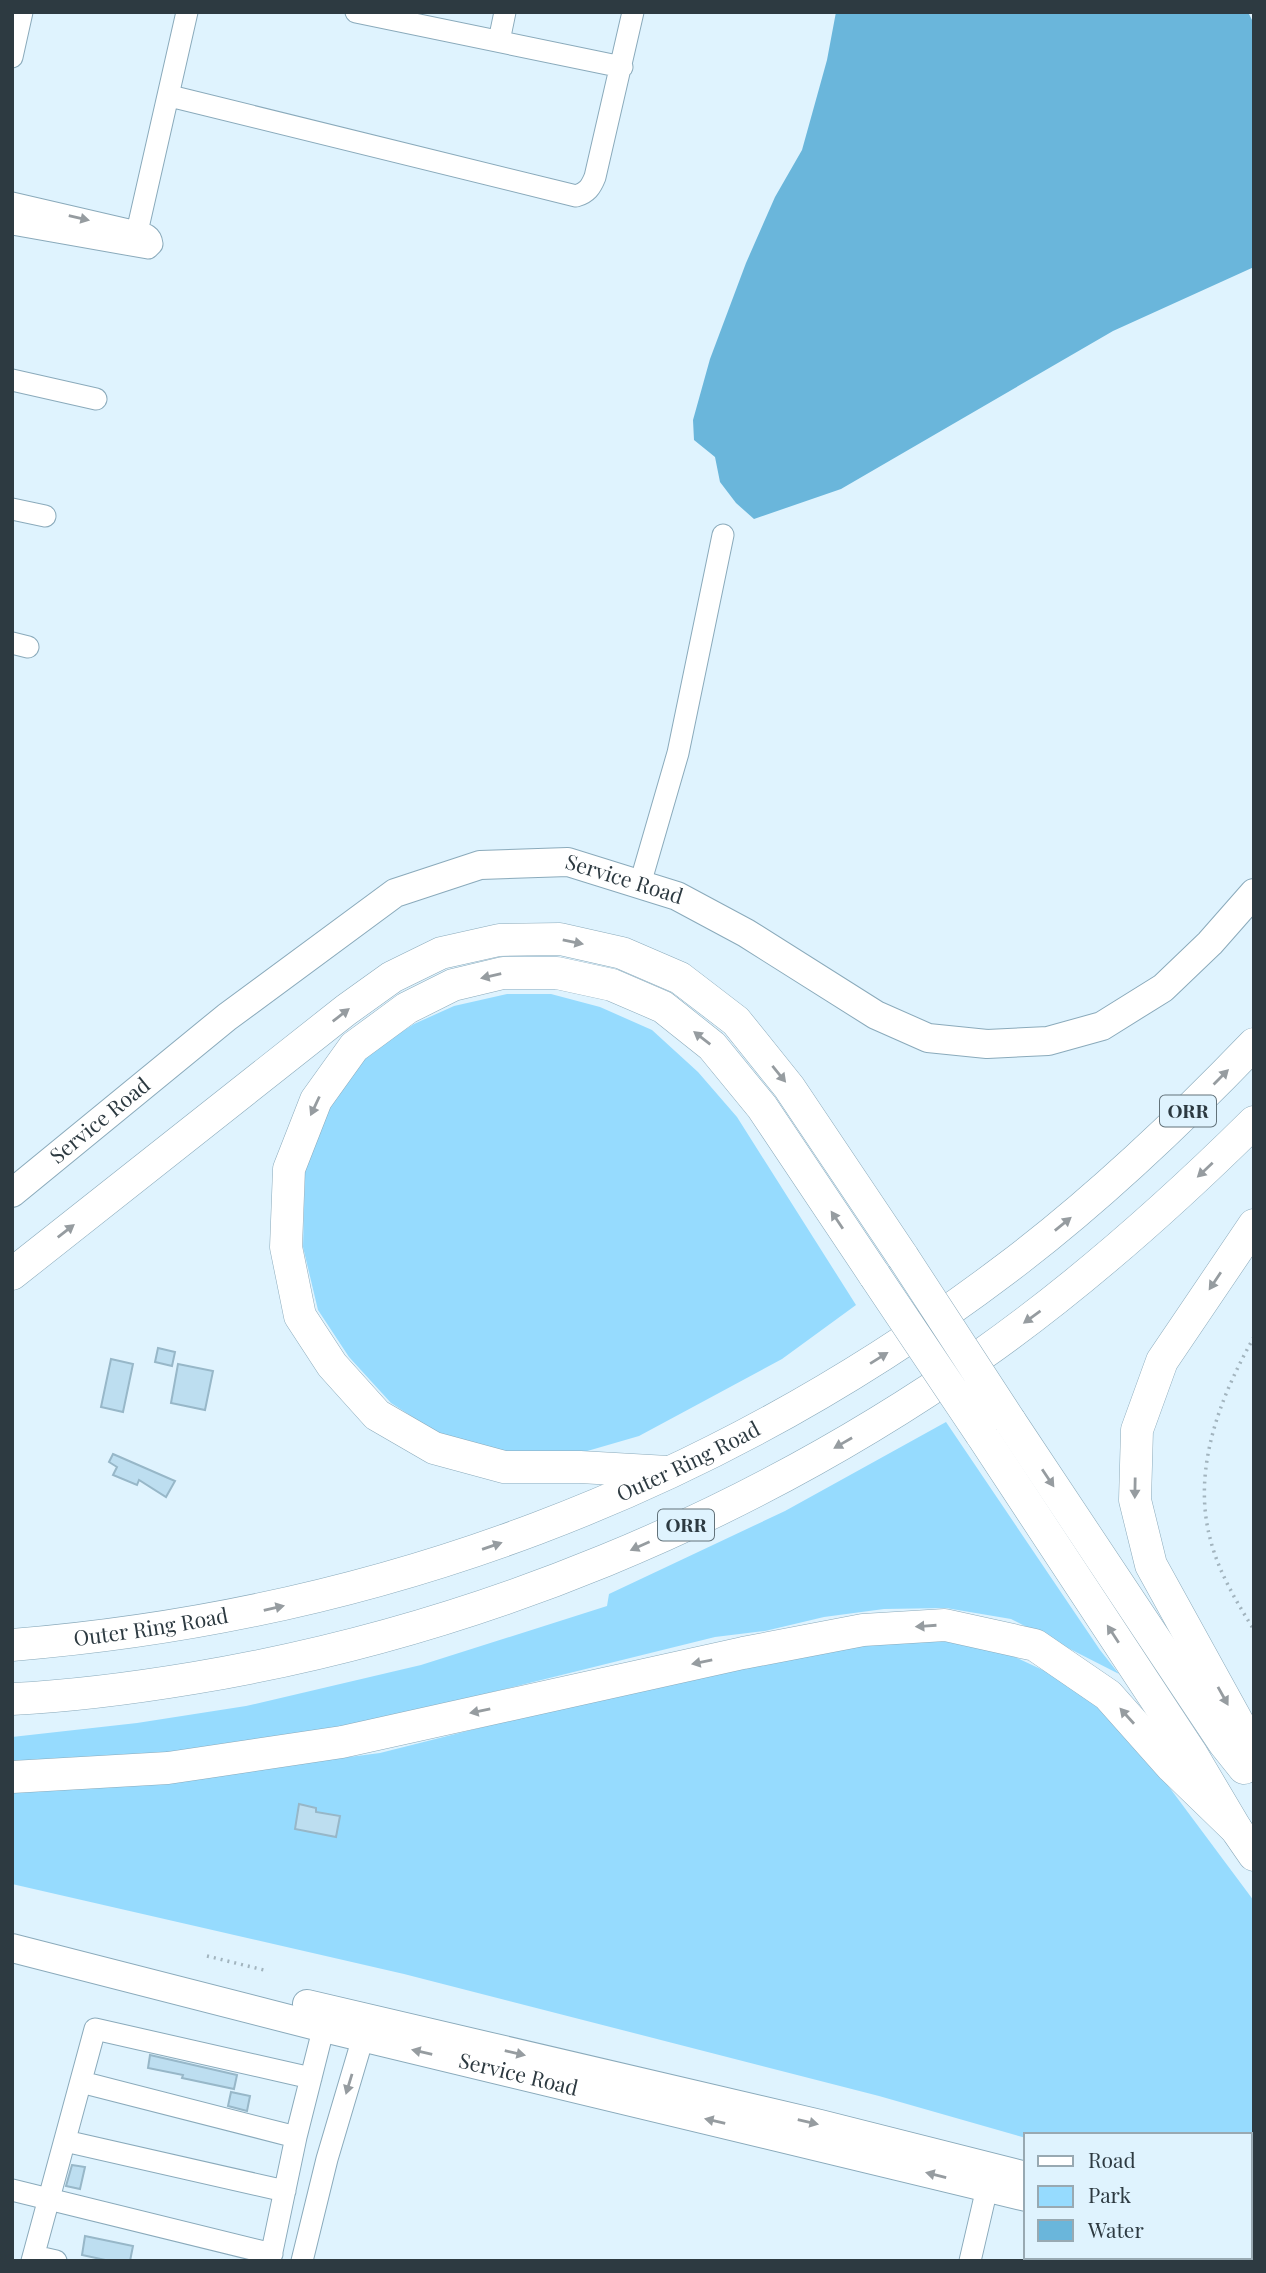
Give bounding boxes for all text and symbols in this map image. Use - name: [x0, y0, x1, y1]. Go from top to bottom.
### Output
- one-way arrow: [68, 213, 90, 224]
- street label: Service Road: [562, 846, 687, 909]
- one-way arrow: [562, 937, 584, 948]
- one-way arrow: [480, 971, 502, 982]
- one-way arrow: [331, 1007, 349, 1022]
- one-way arrow: [693, 1031, 711, 1045]
- one-way arrow: [771, 1065, 785, 1083]
- one-way arrow: [1213, 1069, 1229, 1086]
- street label: Service Road: [43, 1070, 155, 1169]
- one-way arrow: [309, 1096, 321, 1116]
- road number: ORR: [1160, 1096, 1216, 1126]
- one-way arrow: [1197, 1161, 1214, 1177]
- one-way arrow: [831, 1210, 844, 1229]
- one-way arrow: [1054, 1217, 1071, 1232]
- one-way arrow: [56, 1224, 74, 1239]
- one-way arrow: [1208, 1272, 1221, 1291]
- one-way arrow: [1023, 1310, 1041, 1324]
- one-way arrow: [869, 1351, 888, 1364]
- street label: Outer Ring Road: [612, 1414, 764, 1507]
- one-way arrow: [833, 1437, 852, 1449]
- one-way arrow: [1041, 1469, 1055, 1487]
- one-way arrow: [1129, 1478, 1141, 1500]
- road number: ORR: [658, 1510, 714, 1540]
- one-way arrow: [482, 1540, 503, 1551]
- one-way arrow: [630, 1540, 650, 1552]
- street label: Outer Ring Road: [72, 1600, 230, 1651]
- one-way arrow: [263, 1602, 285, 1613]
- one-way arrow: [915, 1621, 937, 1632]
- one-way arrow: [1106, 1625, 1119, 1644]
- one-way arrow: [691, 1657, 713, 1668]
- one-way arrow: [1217, 1686, 1229, 1705]
- one-way arrow: [469, 1706, 491, 1717]
- one-way arrow: [1119, 1708, 1135, 1725]
- street label: Service Road: [456, 2045, 581, 2101]
- one-way arrow: [411, 2046, 433, 2057]
- one-way arrow: [504, 2048, 526, 2059]
- one-way arrow: [344, 2074, 354, 2095]
- one-way arrow: [704, 2116, 726, 2127]
- one-way arrow: [798, 2117, 820, 2128]
- legend: [1024, 2133, 1252, 2259]
- text: Road: [1088, 2145, 1136, 2173]
- one-way arrow: [925, 2169, 947, 2180]
- text: Park: [1088, 2180, 1132, 2208]
- text: Water: [1087, 2215, 1144, 2243]

